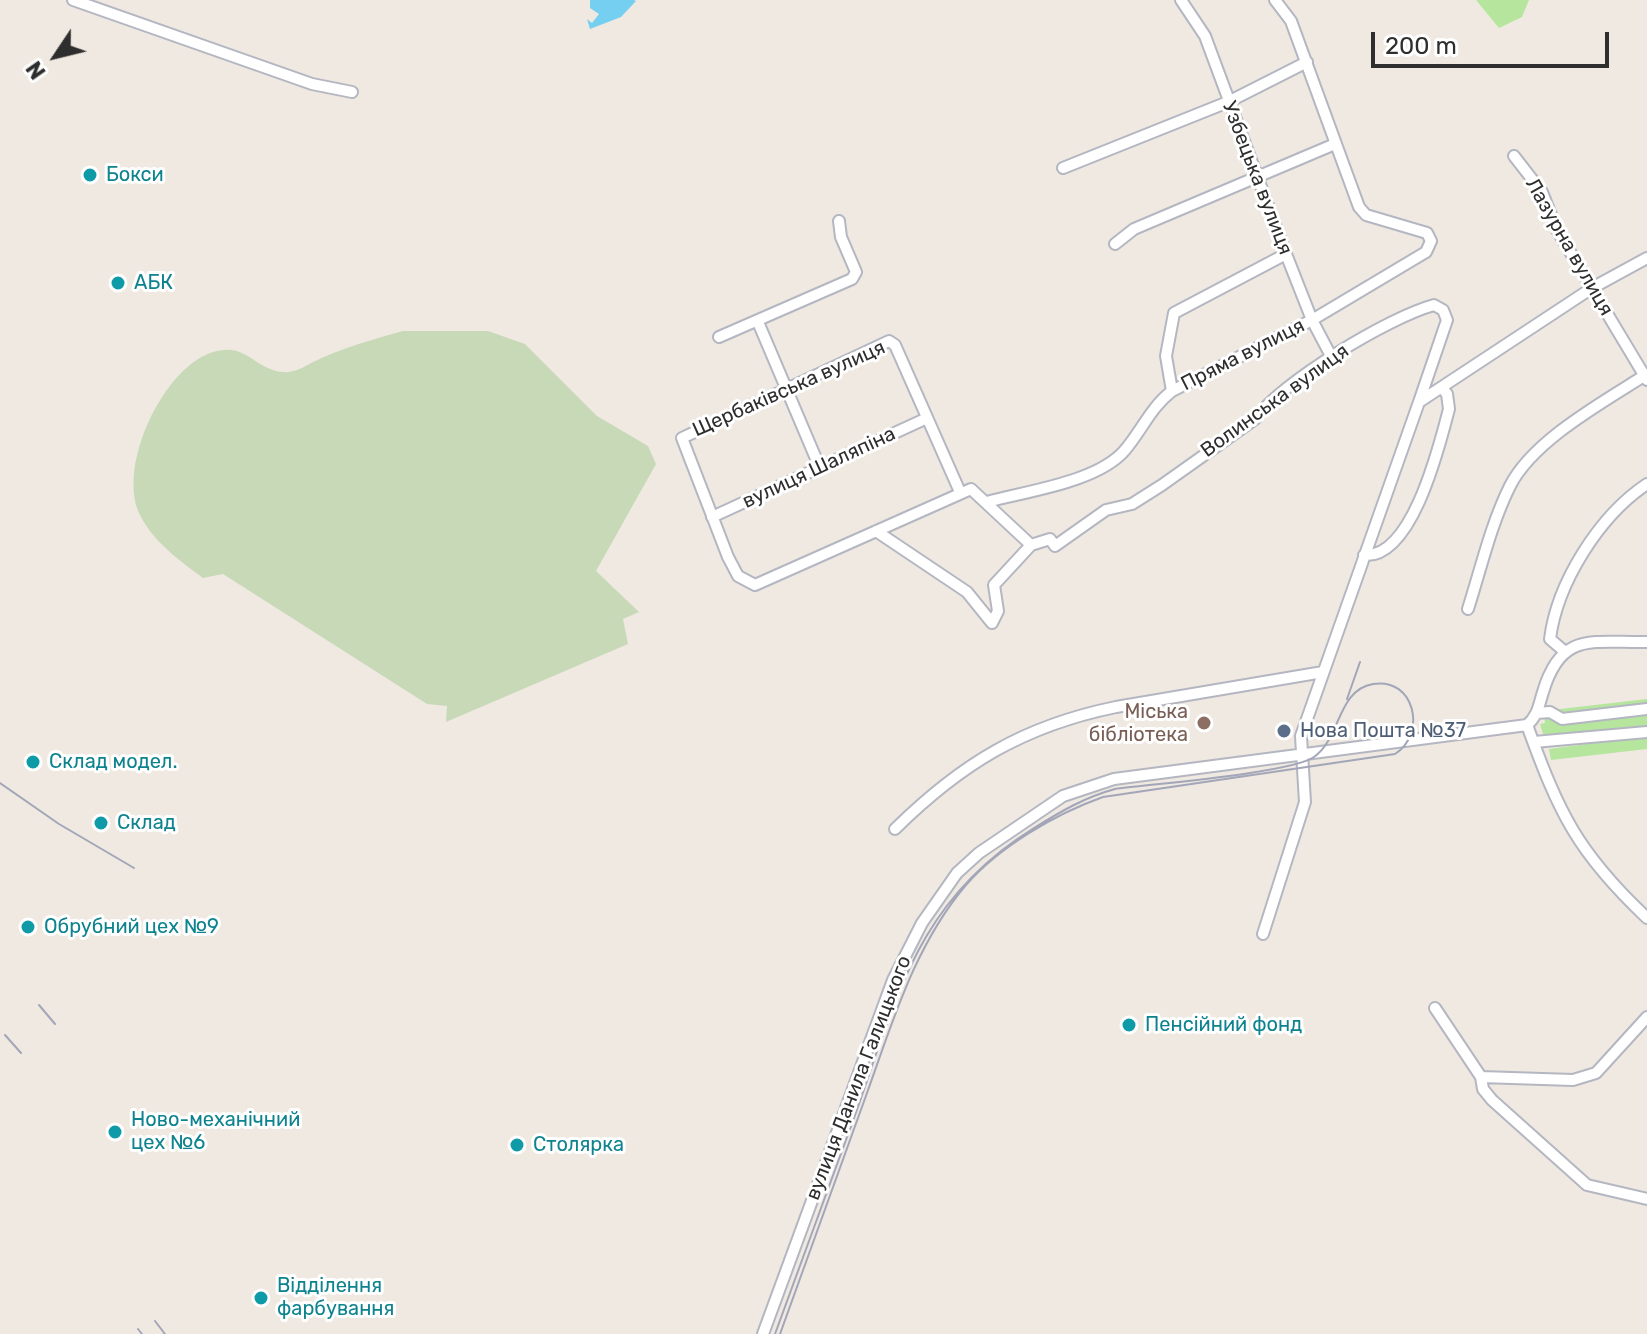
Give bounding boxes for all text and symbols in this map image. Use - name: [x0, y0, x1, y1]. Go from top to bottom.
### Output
- north arrow: [16, 16, 96, 96]
- scale bar: [1375, 16, 1613, 66]
- text: 200 m: [1385, 32, 1457, 60]
- text: N: [20, 56, 52, 84]
- street label: Узбецька вулиця: [1217, 98, 1297, 258]
- place label: Бокси: [106, 163, 164, 187]
- marker: Бокси: [81, 166, 99, 184]
- street label: Лазурна вулиця: [1520, 174, 1618, 320]
- place label: АБК: [134, 271, 173, 295]
- marker: АБК: [109, 274, 127, 292]
- street label: Пряма вулиця: [1177, 314, 1309, 396]
- street label: Щербаківська вулиця: [689, 336, 889, 442]
- street label: Волинська вулиця: [1196, 339, 1354, 463]
- street label: вулиця Шаляпіна: [739, 422, 899, 514]
- place label: Міська бібліотека: [1089, 700, 1188, 747]
- marker: Міська бібліотека: [1195, 714, 1213, 732]
- place label: Нова Пошта №37: [1300, 719, 1466, 743]
- marker: Нова Пошта №37: [1275, 722, 1293, 740]
- place label: Склад модел.: [49, 750, 177, 774]
- marker: Склад модел.: [24, 753, 42, 771]
- place label: Склад: [117, 811, 176, 835]
- marker: Склад: [92, 814, 110, 832]
- place label: Обрубний цех №9: [44, 915, 219, 939]
- marker: Обрубний цех №9: [19, 918, 37, 936]
- street label: вулиця Данила Галицького: [801, 952, 917, 1204]
- place label: Пенсійний фонд: [1145, 1013, 1302, 1037]
- marker: Пенсійний фонд: [1120, 1016, 1138, 1034]
- place label: Ново-механічний цех №6: [131, 1108, 300, 1155]
- marker: Ново-механічний цех №6: [106, 1123, 124, 1141]
- place label: Столярка: [533, 1133, 624, 1157]
- marker: Столярка: [508, 1136, 526, 1154]
- place label: Відділення фарбування: [277, 1274, 394, 1321]
- marker: Відділення фарбування: [252, 1289, 270, 1307]

